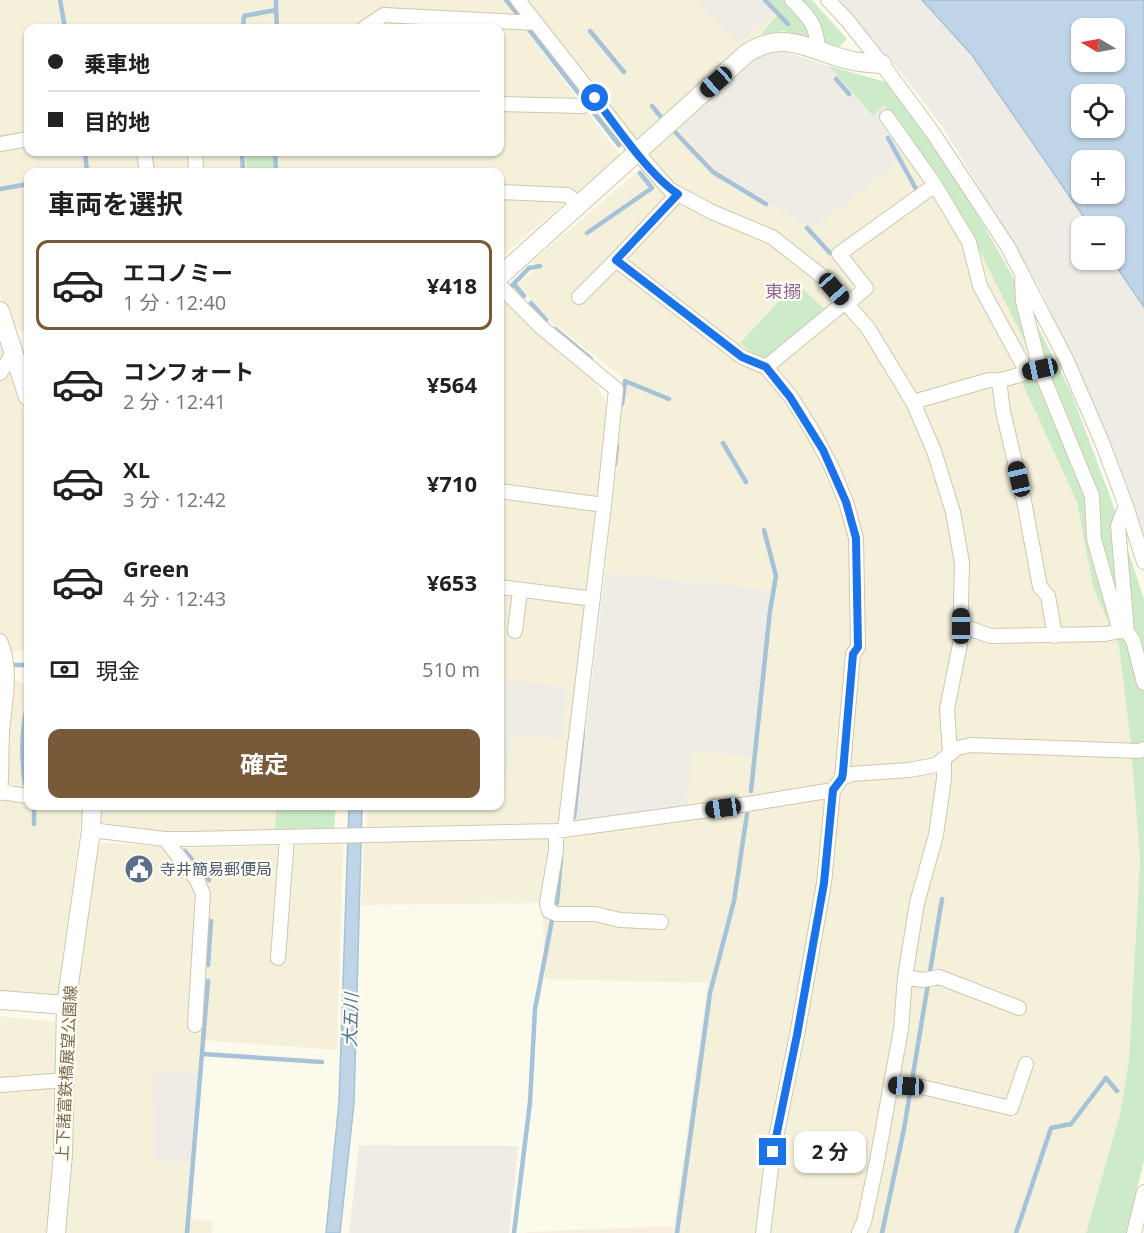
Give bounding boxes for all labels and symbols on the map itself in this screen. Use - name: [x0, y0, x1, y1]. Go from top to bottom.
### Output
- north arrow: [1071, 18, 1125, 72]
- car: [697, 63, 735, 101]
- route start: [581, 84, 608, 111]
- car: [815, 270, 853, 308]
- district label: 東搦: [765, 279, 801, 303]
- car: [1021, 356, 1059, 382]
- car: [1006, 459, 1032, 499]
- car: [952, 608, 970, 644]
- car: [704, 797, 742, 819]
- public building icon: 寺井簡易郵便局: [123, 853, 155, 885]
- place label: 寺井簡易郵便局: [160, 858, 272, 880]
- street label: 上下諸富鉄橋展望公園線: [50, 985, 82, 1161]
- water label: 大五川: [337, 991, 363, 1047]
- car: [888, 1076, 924, 1096]
- callout: 2 分: [794, 1131, 866, 1173]
- route end: [759, 1138, 786, 1165]

